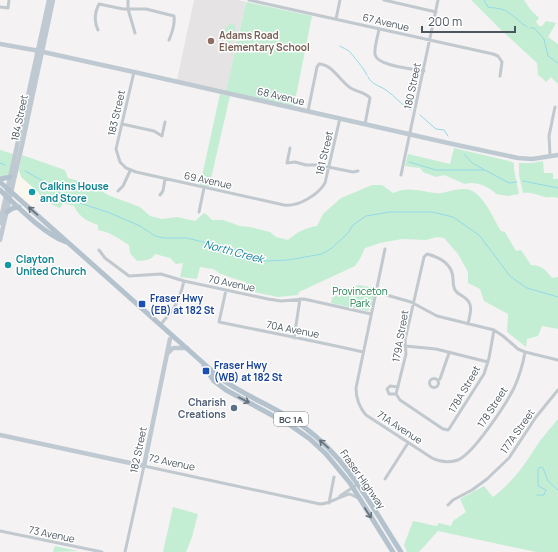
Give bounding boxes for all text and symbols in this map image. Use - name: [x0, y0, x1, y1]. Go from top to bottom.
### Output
- scale bar: [422, 8, 515, 34]
- street label: 67 Avenue: [361, 10, 411, 34]
- text: 200 m: [428, 13, 462, 30]
- place label: Adams Road Elementary School: [219, 28, 310, 54]
- marker: Adams Road Elementary School: [206, 36, 216, 46]
- street label: 180 Street: [400, 61, 424, 111]
- street label: 68 Avenue: [256, 84, 306, 108]
- street label: 183 Street: [104, 89, 128, 137]
- street label: 184 Street: [7, 94, 31, 142]
- street label: 181 Street: [312, 130, 336, 176]
- street label: 69 Avenue: [183, 168, 233, 192]
- place label: Calkins House and Store: [40, 179, 109, 205]
- marker: Calkins House and Store: [27, 187, 37, 197]
- one-way arrow: [28, 206, 38, 215]
- water label: North Creek: [203, 236, 267, 267]
- place label: Clayton United Church: [16, 252, 86, 278]
- marker: Clayton United Church: [3, 260, 13, 270]
- street label: 70 Avenue: [207, 271, 257, 295]
- park label: Provinceton Park: [332, 284, 388, 310]
- place label: Fraser Hwy (EB) at 182 St: [150, 291, 215, 317]
- marker: Fraser Hwy (EB) at 182 St: [137, 299, 147, 309]
- street label: 179A Street: [389, 309, 411, 363]
- street label: 70A Avenue: [265, 317, 321, 341]
- place label: Fraser Hwy (WB) at 182 St: [214, 358, 283, 384]
- street label: 178A Street: [445, 363, 483, 415]
- marker: Fraser Hwy (WB) at 182 St: [201, 366, 211, 376]
- street label: 178 Street: [474, 384, 510, 430]
- place label: Charish Creations: [178, 395, 227, 421]
- one-way arrow: [238, 396, 250, 404]
- marker: Charish Creations: [229, 403, 239, 413]
- street label: 177A Street: [496, 406, 538, 456]
- street label: 71A Avenue: [375, 407, 426, 447]
- road number: BC 1A: [274, 412, 308, 426]
- street label: 182 Street: [126, 426, 150, 474]
- one-way arrow: [319, 440, 330, 449]
- street label: Fraser Highway: [337, 446, 389, 512]
- street label: 72 Avenue: [148, 450, 197, 474]
- one-way arrow: [365, 507, 373, 519]
- street label: 73 Avenue: [28, 522, 76, 546]

